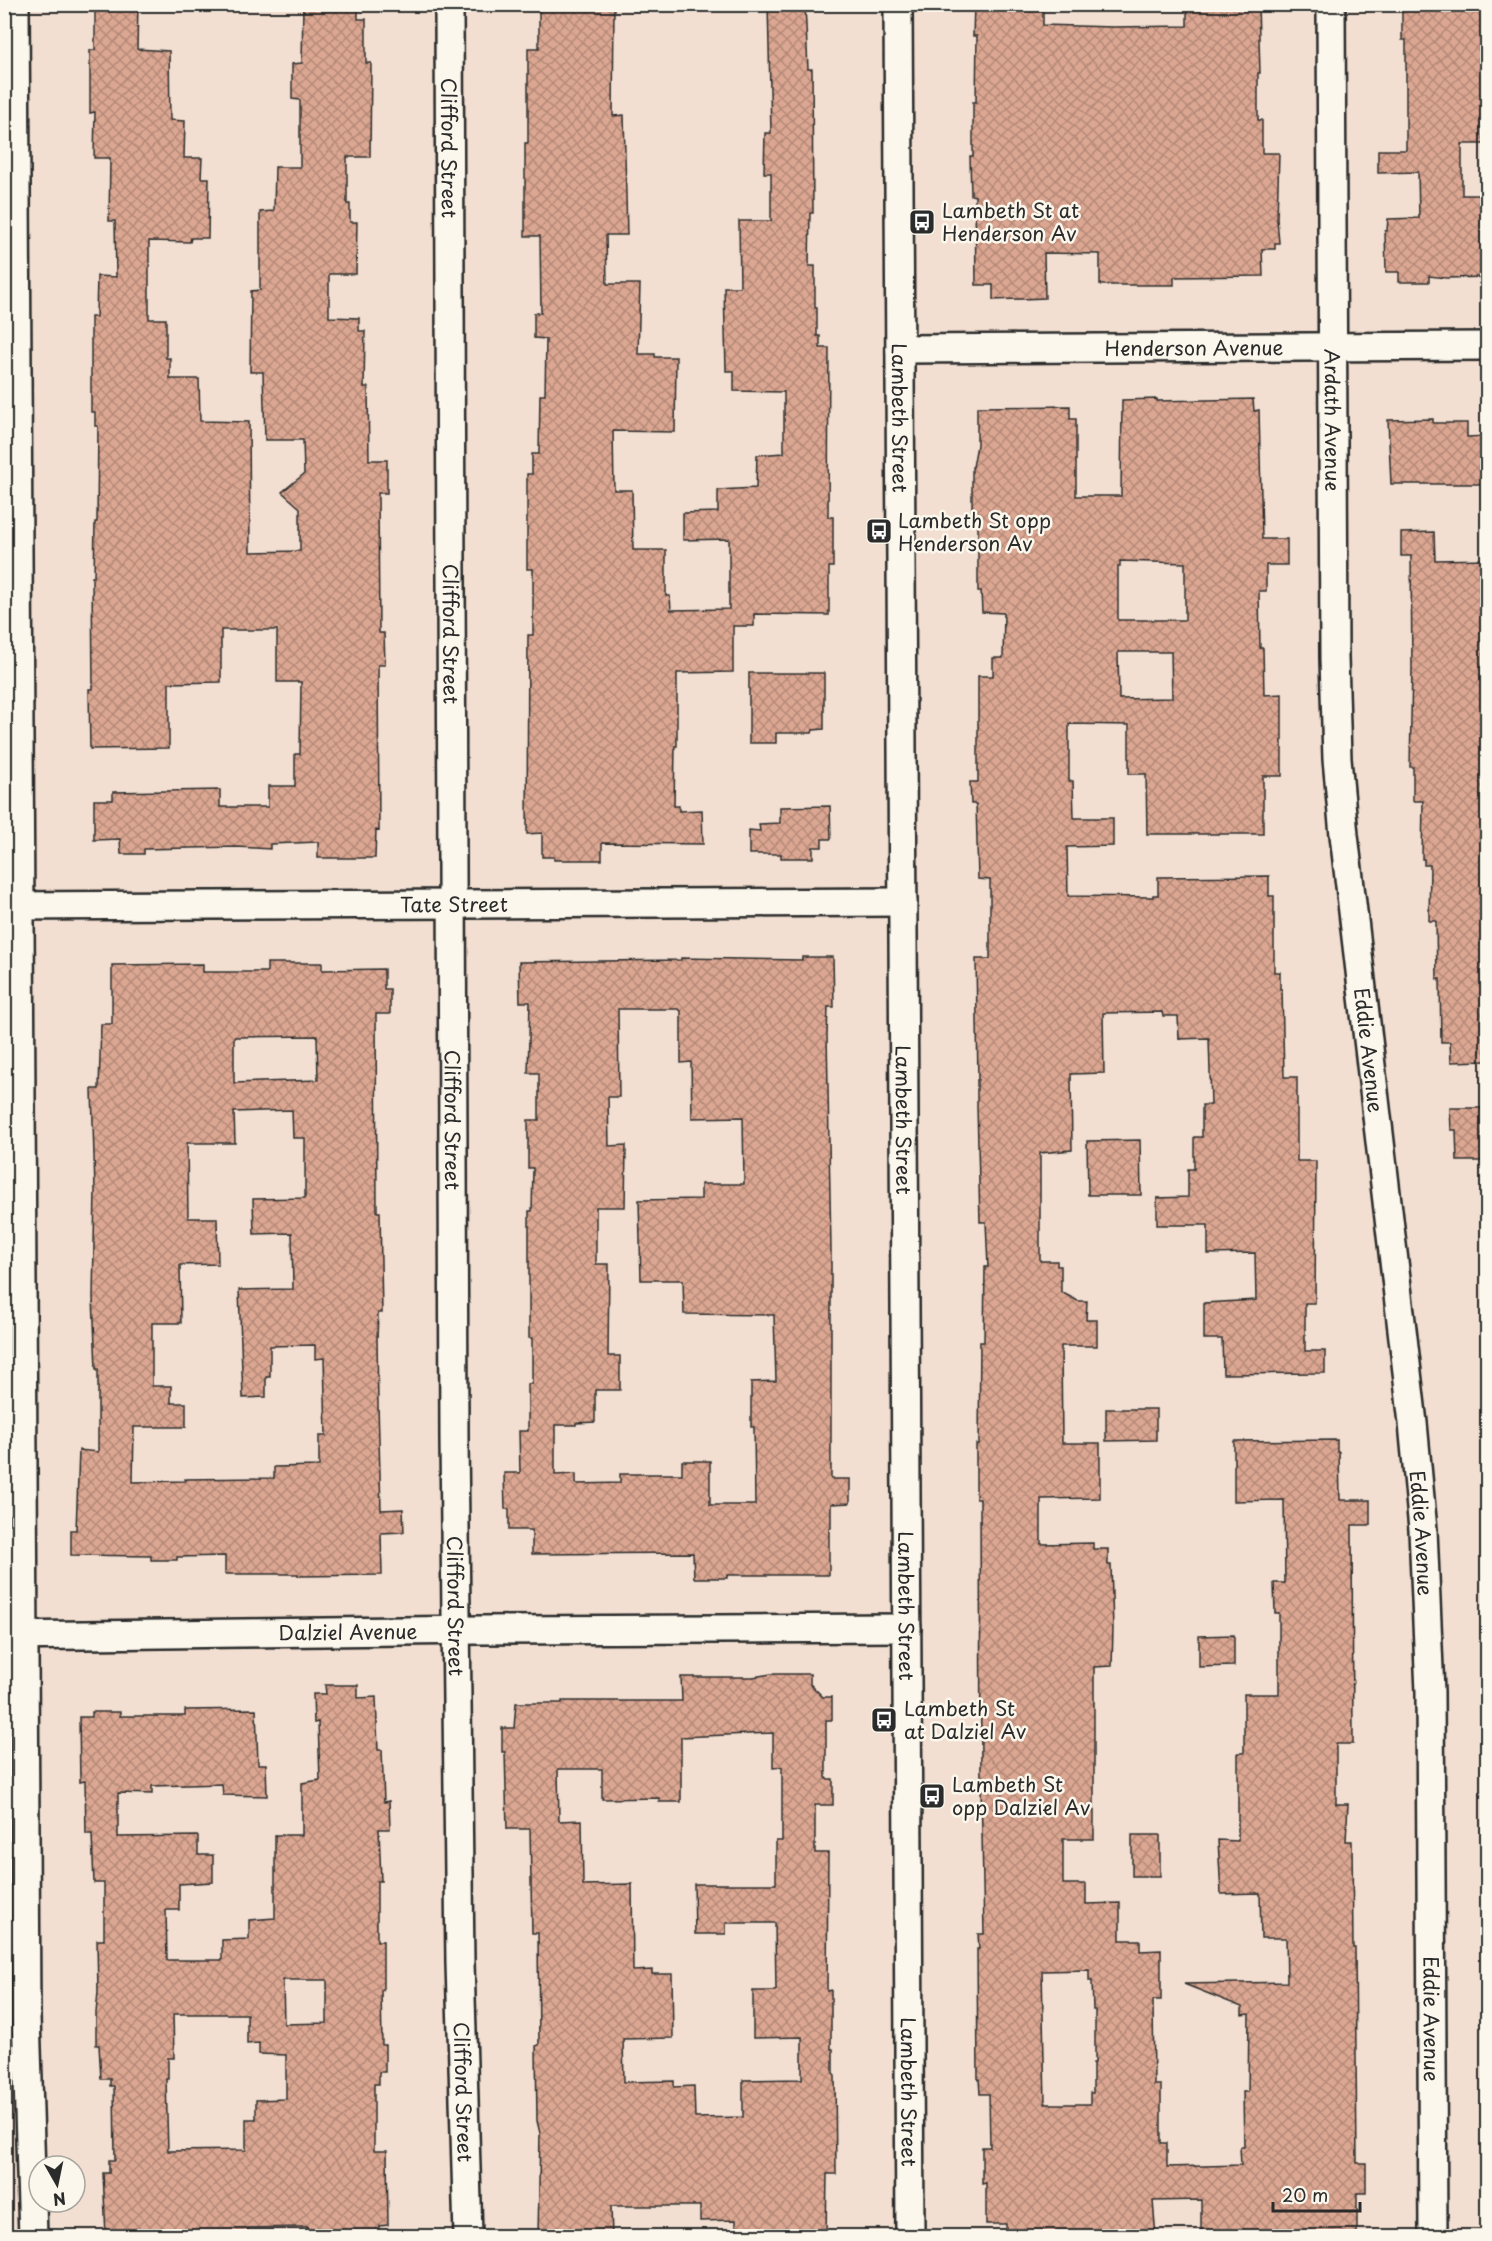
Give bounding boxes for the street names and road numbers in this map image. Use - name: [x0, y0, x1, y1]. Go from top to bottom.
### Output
- street label: Clifford Street: [434, 78, 465, 218]
- street label: Henderson Avenue: [1105, 332, 1284, 363]
- street label: Lambeth Street: [885, 343, 916, 493]
- street label: Ardath Avenue: [1318, 349, 1348, 492]
- street label: Clifford Street: [436, 564, 466, 704]
- street label: Tate Street: [400, 889, 508, 919]
- street label: Eddie Avenue: [1347, 986, 1391, 1114]
- street label: Lambeth Street: [889, 1045, 919, 1195]
- street label: Clifford Street: [438, 1050, 468, 1190]
- street label: Eddie Avenue: [1403, 1469, 1441, 1597]
- street label: Lambeth Street: [891, 1531, 922, 1681]
- street label: Clifford Street: [440, 1536, 472, 1676]
- street label: Dalziel Avenue: [278, 1616, 418, 1648]
- street label: Eddie Avenue: [1416, 1956, 1447, 2082]
- street label: Lambeth Street: [894, 2017, 925, 2167]
- street label: Clifford Street: [447, 2021, 481, 2163]

